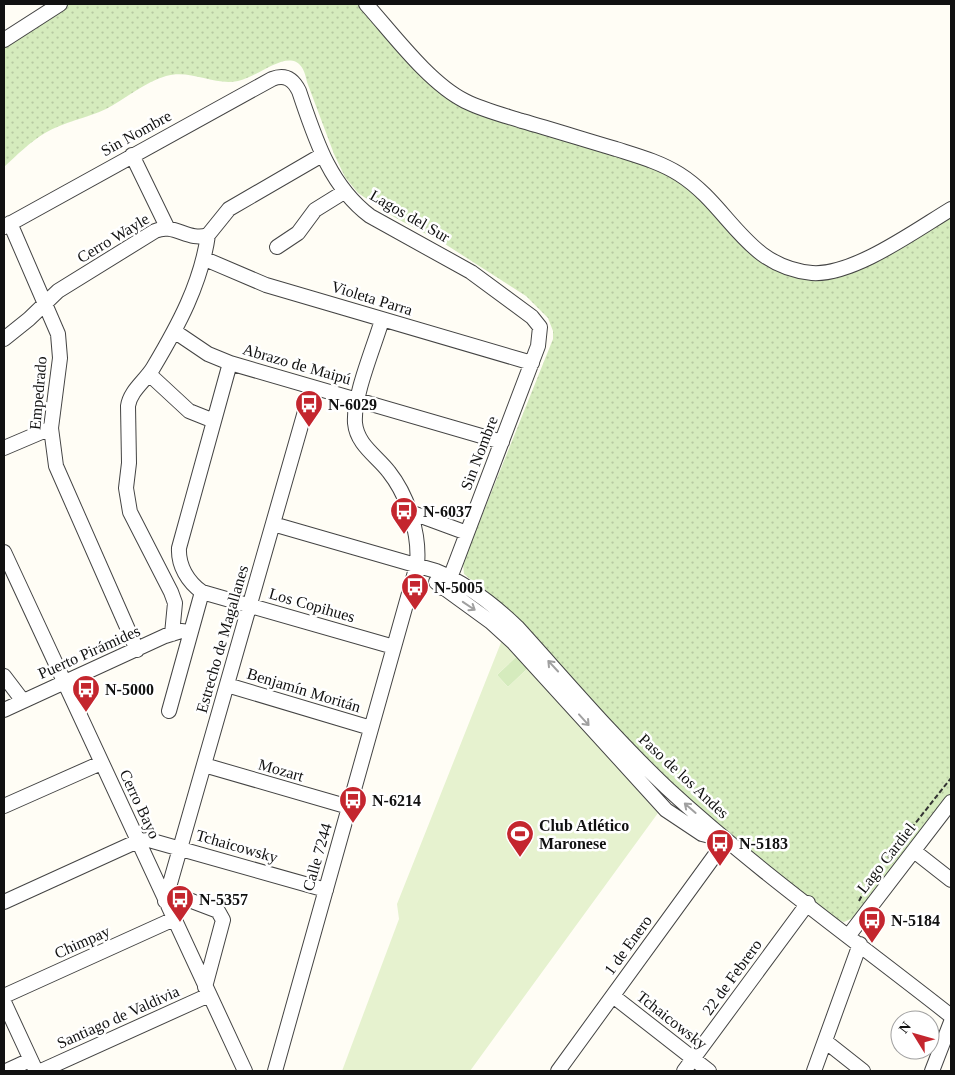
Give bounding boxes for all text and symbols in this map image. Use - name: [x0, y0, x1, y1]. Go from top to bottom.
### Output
- street label: Sin Nombre: [98, 107, 174, 159]
- street label: Lagos del Sur: [367, 186, 453, 247]
- street label: Cerro Wayle: [74, 210, 152, 267]
- street label: Violeta Parra: [329, 278, 415, 318]
- street label: Abrazo de Maipú: [241, 340, 353, 389]
- street label: Empedrado: [26, 356, 51, 431]
- bus stop icon: N-6029: [294, 389, 324, 428]
- place label: N-6029: [328, 396, 377, 413]
- street label: Sin Nombre: [457, 414, 501, 492]
- bus stop icon: N-6037: [389, 496, 419, 535]
- place label: N-6037: [423, 503, 472, 520]
- street label: Estrecho de Magallanes: [193, 563, 252, 715]
- bus stop icon: N-5005: [400, 572, 430, 611]
- place label: N-5005: [434, 579, 483, 596]
- street label: Los Copihues: [267, 585, 357, 626]
- one-way arrow: [461, 602, 475, 612]
- street label: Puerto Pirámides: [35, 622, 143, 682]
- one-way arrow: [547, 660, 559, 672]
- street label: Benjamín Moritán: [245, 665, 363, 716]
- bus stop icon: N-5000: [71, 674, 101, 713]
- place label: N-5000: [105, 681, 154, 698]
- one-way arrow: [578, 714, 589, 727]
- street label: Paso de los Andes: [636, 730, 732, 822]
- street label: Mozart: [256, 755, 306, 785]
- street label: Cerro Bayo: [116, 767, 163, 842]
- bus stop icon: N-6214: [338, 785, 368, 824]
- place label: N-6214: [372, 792, 421, 809]
- one-way arrow: [684, 802, 697, 813]
- place label: Club Atlético Maronese: [539, 817, 629, 852]
- sports icon: Club Atlético Maronese: [505, 819, 535, 858]
- street label: Lago Cardiel: [853, 819, 920, 897]
- street label: Calle 7244: [299, 821, 335, 893]
- street label: Tchaicowsky: [194, 826, 280, 867]
- bus stop icon: N-5183: [705, 828, 735, 867]
- place label: N-5183: [739, 835, 788, 852]
- bus stop icon: N-5357: [165, 884, 195, 923]
- place label: N-5357: [199, 891, 248, 908]
- bus stop icon: N-5184: [857, 905, 887, 944]
- street label: 1 de Enero: [601, 912, 655, 978]
- place label: N-5184: [891, 912, 940, 929]
- street label: Chimpay: [52, 922, 113, 963]
- street label: 22 de Febrero: [699, 936, 765, 1018]
- street label: Santiago de Valdivia: [54, 982, 182, 1053]
- street label: Tchaicowsky: [633, 987, 710, 1053]
- north arrow: [890, 1010, 940, 1060]
- text: N: [896, 1019, 914, 1036]

